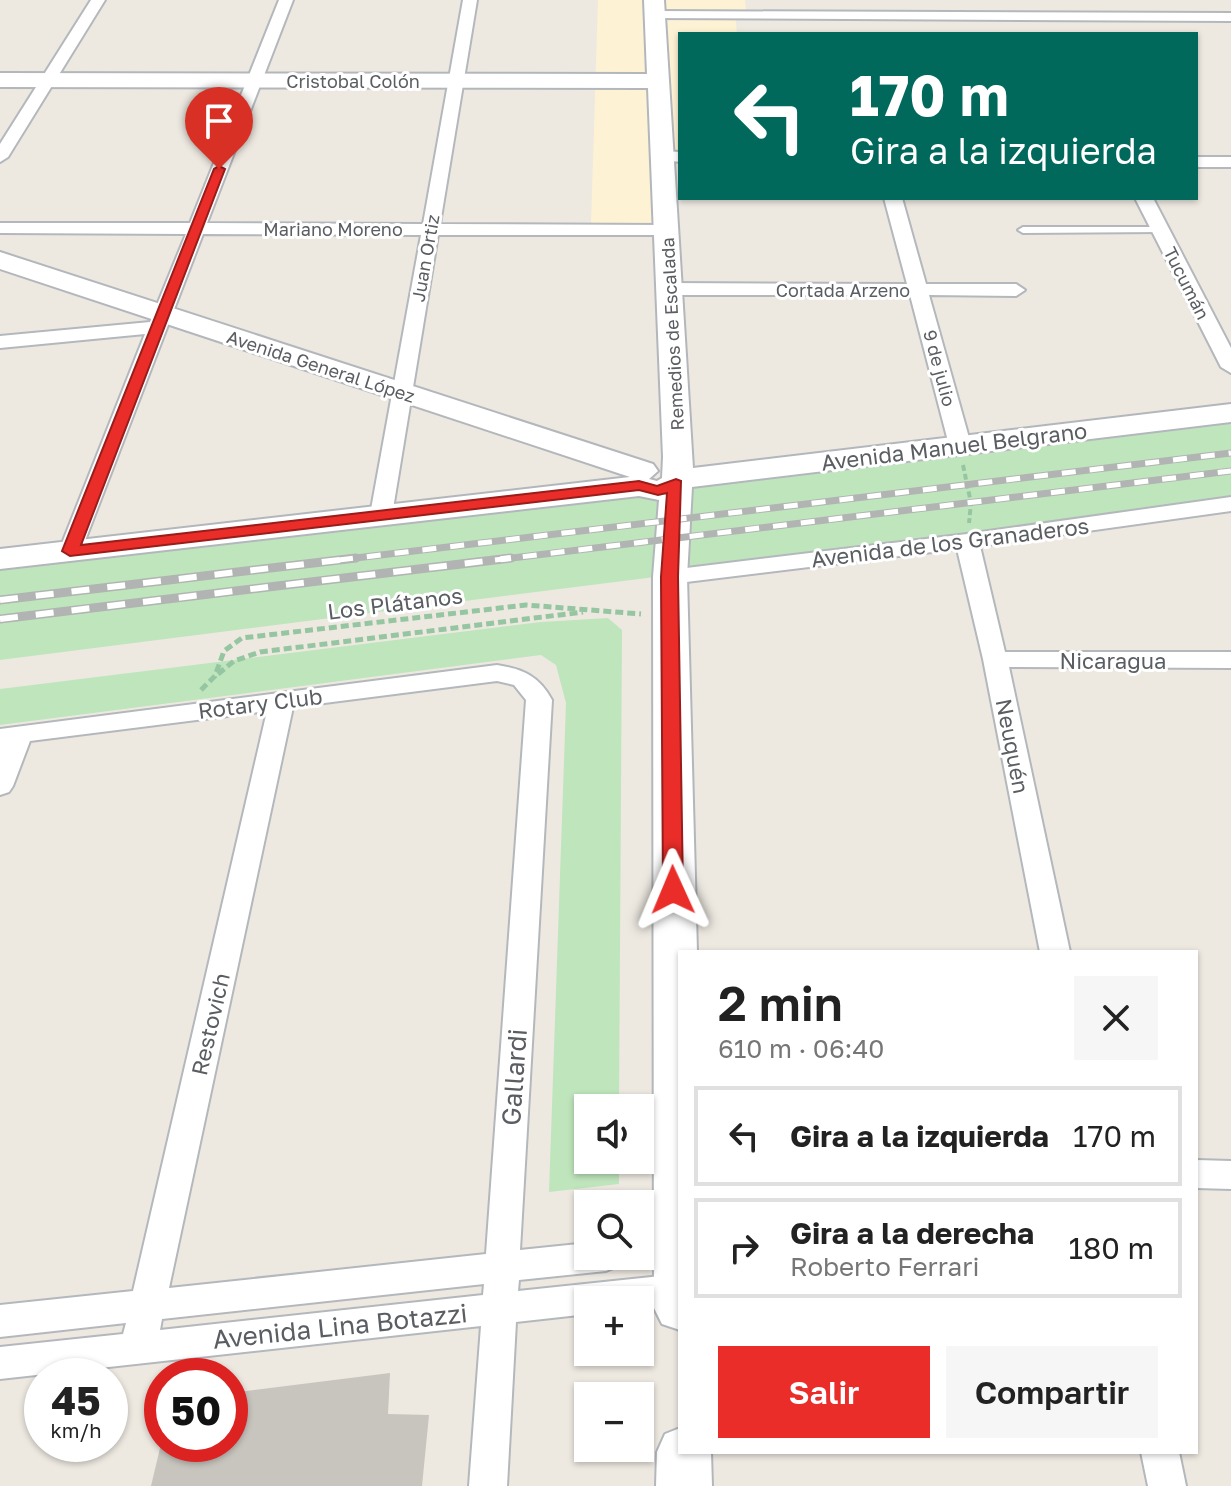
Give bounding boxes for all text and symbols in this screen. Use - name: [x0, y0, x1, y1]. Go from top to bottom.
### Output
- text: 170 m: [850, 61, 1009, 128]
- icon: left: [718, 64, 822, 168]
- street label: Cristobal Colón: [286, 70, 420, 92]
- pin: [185, 87, 253, 169]
- icon: arrive: [197, 99, 241, 143]
- text: Gira a la izquierda: [850, 129, 1157, 172]
- street label: Juan Ortiz: [406, 212, 444, 304]
- street label: Mariano Moreno: [263, 218, 403, 240]
- street label: Remedios de Escalada: [656, 237, 688, 431]
- street label: Tucumán: [1159, 243, 1215, 323]
- street label: Cortada Arzeno: [776, 279, 910, 301]
- street label: Avenida General López: [224, 325, 418, 407]
- street label: 9 de julio: [919, 327, 961, 409]
- street label: Avenida Manuel Belgrano: [819, 416, 1089, 476]
- street label: Avenida de los Granaderos: [810, 512, 1090, 572]
- street label: Los Plátanos: [326, 581, 464, 625]
- street label: Nicaragua: [1059, 647, 1167, 674]
- street label: Rotary Club: [196, 682, 324, 724]
- street label: Neuquén: [991, 696, 1035, 796]
- position arrow: [631, 848, 715, 932]
- street label: Restovich: [185, 970, 235, 1078]
- text: 2 min: [718, 974, 843, 1032]
- button: close: [1074, 976, 1158, 1060]
- street label: Gallardi: [495, 1027, 533, 1127]
- text: 610 m · 06:40: [718, 1033, 884, 1064]
- map controls: [574, 1094, 654, 1462]
- button: sound: [574, 1094, 654, 1174]
- icon: left: [722, 1114, 766, 1158]
- text: Gira a la izquierda: [790, 1118, 1049, 1154]
- text: 170 m: [1073, 1118, 1156, 1154]
- button: search: [574, 1190, 654, 1270]
- text: Gira a la derecha: [790, 1215, 1034, 1251]
- icon: right: [722, 1226, 766, 1270]
- text: 180 m: [1069, 1230, 1154, 1266]
- text: Roberto Ferrari: [790, 1251, 979, 1282]
- button: +: [574, 1286, 654, 1366]
- street label: Avenida Lina Botazzi: [211, 1297, 469, 1355]
- button: Salir: [718, 1346, 930, 1438]
- button: Compartir: [946, 1346, 1158, 1438]
- speed limit sign: 50: [144, 1358, 248, 1462]
- text: 45: [51, 1376, 101, 1424]
- button: −: [574, 1382, 654, 1462]
- text: km/h: [51, 1418, 101, 1442]

